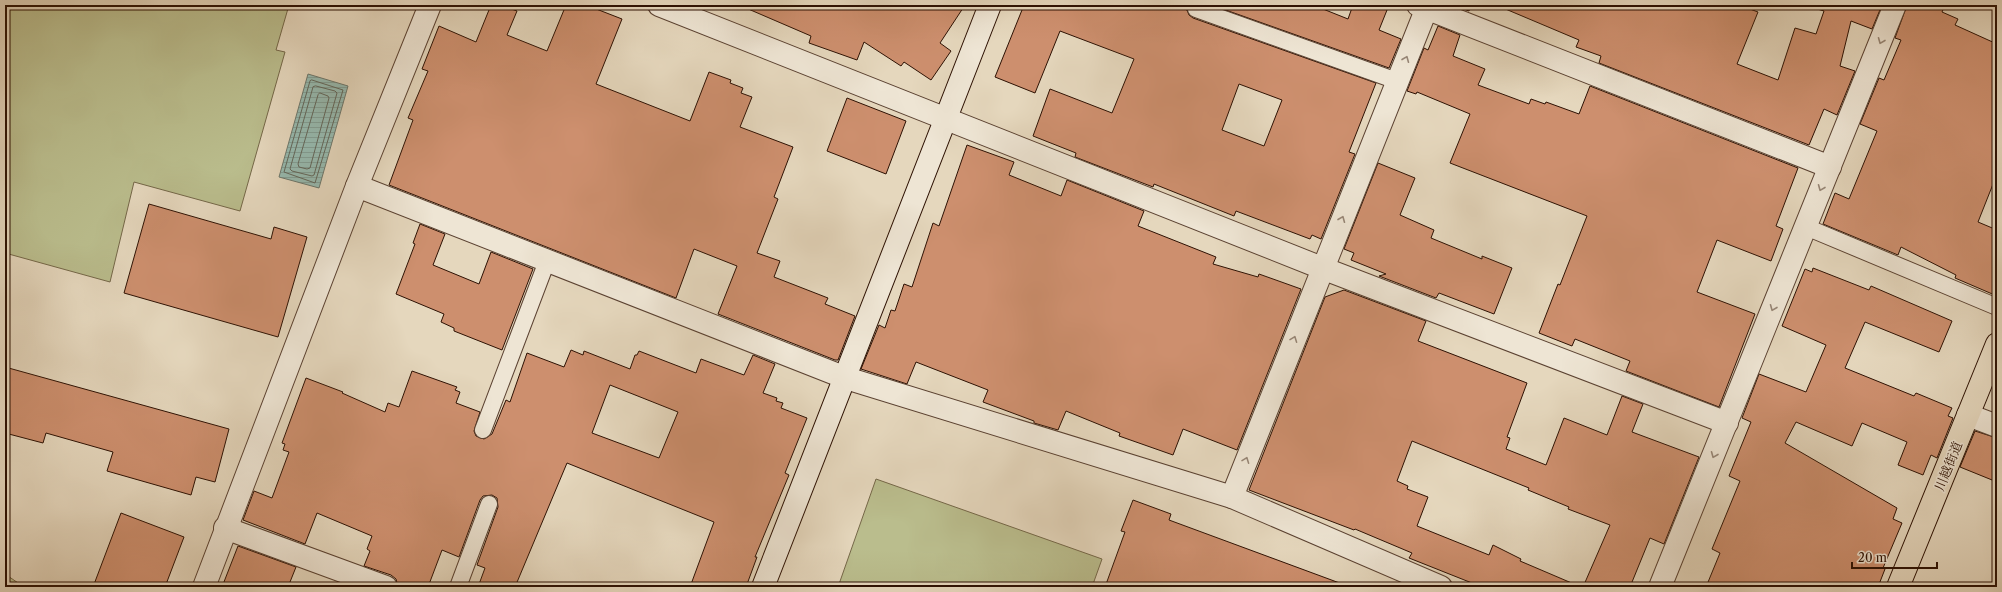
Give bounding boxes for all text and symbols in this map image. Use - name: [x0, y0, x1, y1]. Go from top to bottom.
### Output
- one-way arrow: [1877, 38, 1885, 45]
- one-way arrow: [1401, 55, 1409, 63]
- one-way arrow: [1818, 184, 1826, 191]
- one-way arrow: [1337, 215, 1345, 223]
- one-way arrow: [1770, 304, 1778, 312]
- one-way arrow: [1290, 336, 1298, 343]
- street label: 川越街道: [1931, 439, 1965, 493]
- one-way arrow: [1710, 451, 1718, 458]
- one-way arrow: [1242, 457, 1250, 464]
- scale bar: [1852, 544, 1937, 570]
- text: 20 m: [1858, 550, 1887, 565]

